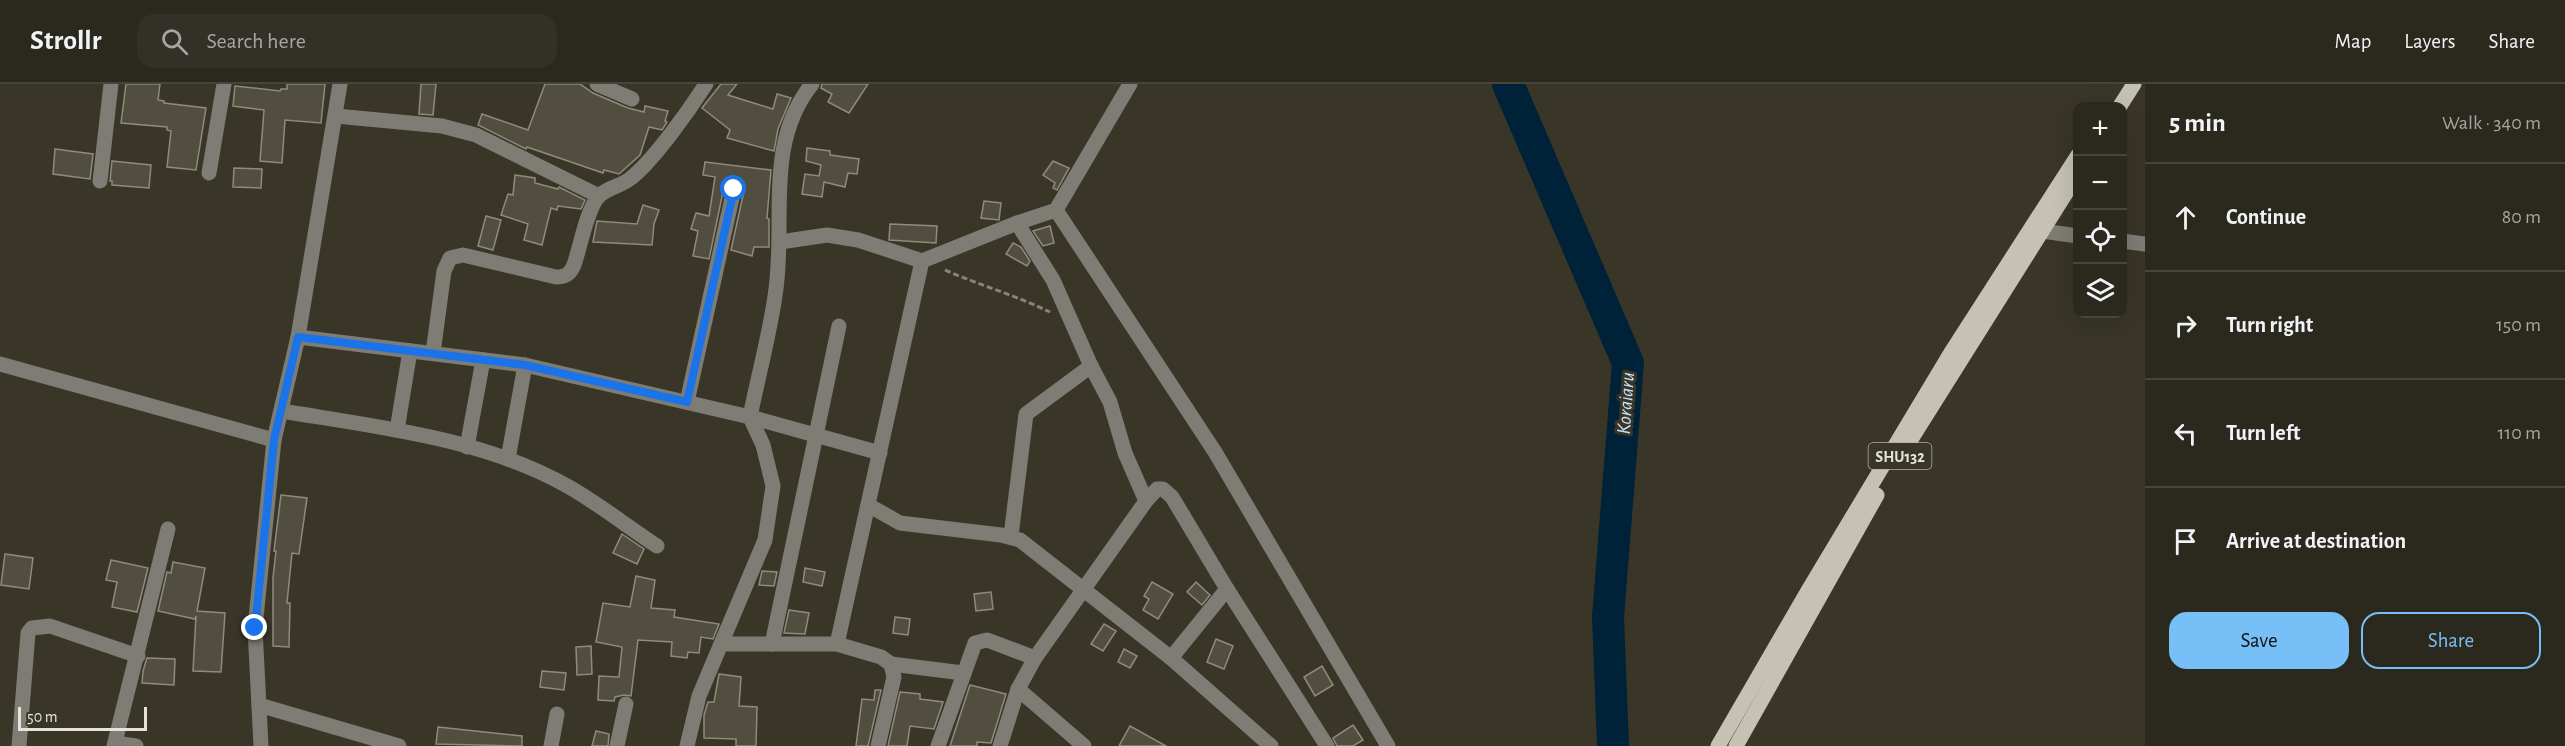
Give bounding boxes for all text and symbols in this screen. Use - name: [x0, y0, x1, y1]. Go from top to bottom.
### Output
- search box: [137, 14, 557, 68]
- icon: search: [158, 25, 191, 58]
- text: Strollr: [30, 27, 101, 55]
- text: Search here: [206, 30, 306, 52]
- text: Map: [2335, 31, 2371, 52]
- text: Layers: [2404, 31, 2455, 52]
- text: Share: [2488, 31, 2535, 52]
- map controls: [2073, 102, 2127, 318]
- button: +: [2073, 102, 2127, 156]
- text: 5 min: [2169, 110, 2226, 136]
- text: Walk · 340 m: [2442, 113, 2541, 133]
- button: −: [2073, 156, 2127, 210]
- route start: [720, 175, 746, 201]
- icon: ahead: [2169, 201, 2202, 234]
- text: Continue: [2226, 206, 2306, 228]
- text: 80 m: [2502, 207, 2541, 227]
- button: locate: [2073, 210, 2127, 264]
- button: layers: [2073, 264, 2127, 318]
- icon: right: [2169, 309, 2202, 342]
- text: Turn right: [2226, 314, 2313, 336]
- text: 150 m: [2496, 315, 2541, 335]
- water label: Koraiaru: [1614, 371, 1638, 435]
- icon: left: [2169, 417, 2202, 450]
- text: Turn left: [2226, 422, 2300, 444]
- text: 110 m: [2497, 423, 2541, 443]
- road number: SHU132: [1868, 443, 1932, 469]
- icon: arrive: [2169, 525, 2202, 558]
- text: Arrive at destination: [2226, 530, 2406, 552]
- button: Save: [2169, 612, 2349, 669]
- button: Share: [2361, 612, 2541, 669]
- route end: [241, 614, 267, 640]
- scale bar: [18, 704, 147, 732]
- text: 50 m: [27, 709, 58, 725]

